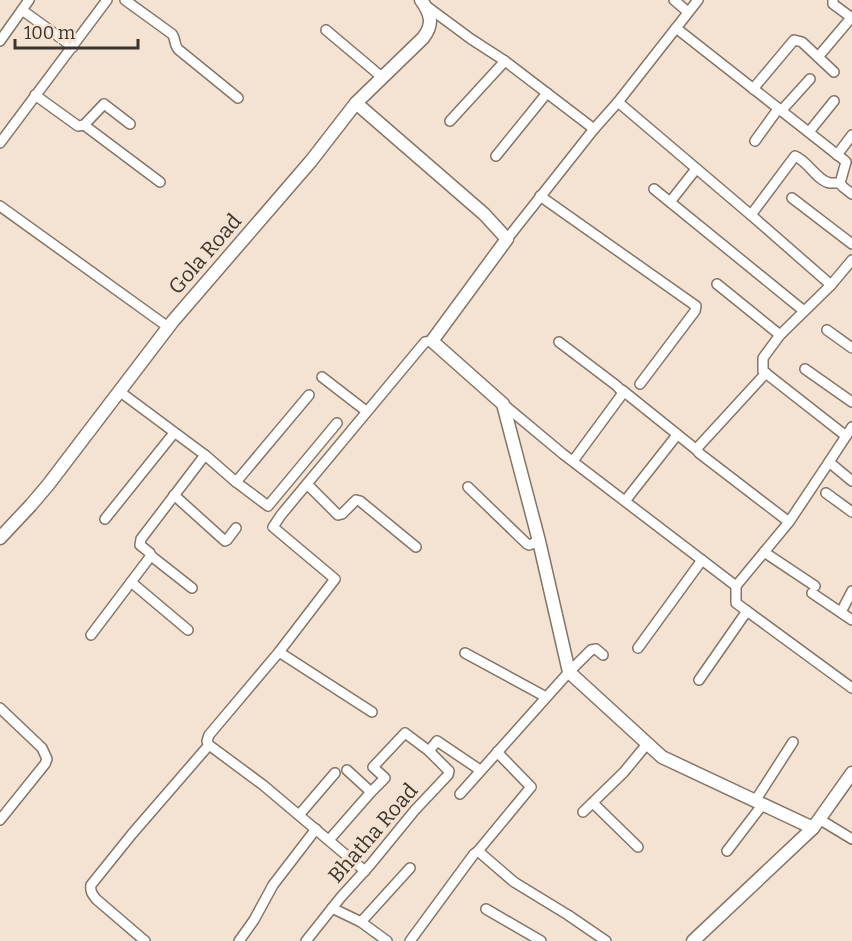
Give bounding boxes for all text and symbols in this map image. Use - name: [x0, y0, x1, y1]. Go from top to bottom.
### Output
- scale bar: [15, 12, 138, 50]
- text: 100 m: [24, 22, 75, 44]
- street label: Gola Road: [163, 208, 247, 300]
- street label: Bhatha Road: [323, 778, 423, 888]

